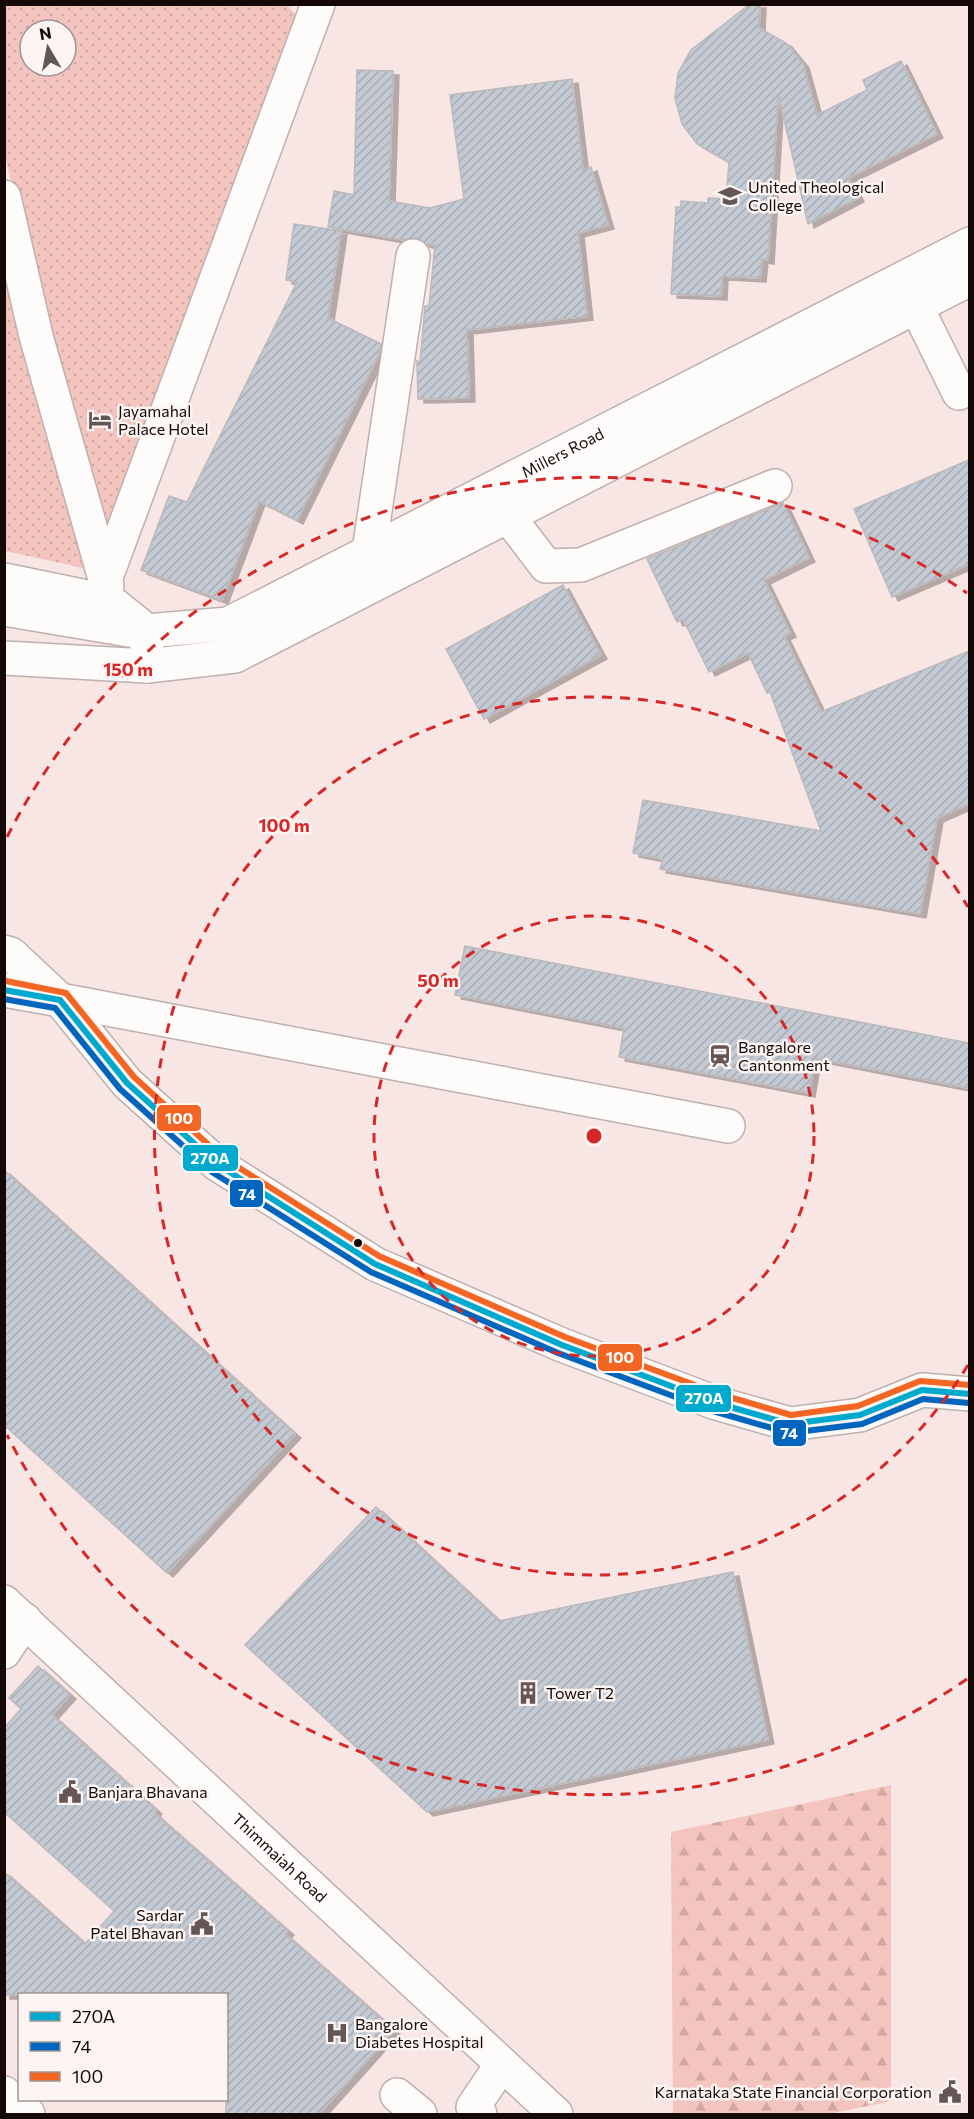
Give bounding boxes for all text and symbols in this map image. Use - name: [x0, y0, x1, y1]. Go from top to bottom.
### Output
- north arrow: [18, 18, 78, 78]
- text: N: [38, 22, 53, 43]
- place label: United Theological College: [748, 177, 884, 214]
- school or university icon: United Theological College: [717, 183, 743, 209]
- place label: Jayamahal Palace Hotel: [118, 401, 209, 438]
- hotel icon: Jayamahal Palace Hotel: [87, 407, 113, 433]
- street label: Millers Road: [518, 423, 607, 481]
- text: 150 m: [103, 658, 153, 680]
- text: 100 m: [258, 814, 310, 836]
- text: 50 m: [417, 969, 459, 991]
- place label: Bangalore Cantonment: [738, 1037, 830, 1074]
- station icon: Bangalore Cantonment: [707, 1043, 733, 1069]
- line badge: 100: [156, 1104, 202, 1132]
- text: 100: [165, 1108, 193, 1127]
- centre of rings: [584, 1126, 604, 1146]
- line badge: 270A: [182, 1144, 239, 1172]
- text: 270A: [190, 1148, 230, 1167]
- line badge: 74: [229, 1179, 264, 1208]
- text: 74: [238, 1184, 256, 1203]
- unlabelled marker: [352, 1237, 364, 1249]
- line badge: 100: [597, 1343, 643, 1372]
- text: 100: [606, 1347, 634, 1366]
- line badge: 270A: [675, 1384, 732, 1413]
- text: 270A: [684, 1388, 724, 1407]
- line badge: 74: [772, 1419, 807, 1447]
- text: 74: [780, 1423, 798, 1442]
- building icon: Tower T2: [515, 1680, 541, 1706]
- place label: Tower T2: [546, 1683, 614, 1702]
- public building icon: Banjara Bhavana: [57, 1779, 83, 1805]
- place label: Banjara Bhavana: [88, 1782, 208, 1801]
- street label: Thimmaiah Road: [229, 1809, 331, 1906]
- place label: Sardar Patel Bhavan: [90, 1905, 185, 1942]
- public building icon: Sardar Patel Bhavan: [189, 1911, 215, 1937]
- legend: [18, 1993, 228, 2101]
- text: 270A: [72, 2005, 115, 2027]
- place label: Bangalore Diabetes Hospital: [355, 2014, 484, 2051]
- hospital icon: Bangalore Diabetes Hospital: [324, 2020, 350, 2046]
- text: 74: [72, 2035, 91, 2057]
- text: 100: [72, 2065, 103, 2087]
- public building icon: Karnataka State Financial Corporation: [937, 2079, 963, 2105]
- place label: Karnataka State Financial Corporation: [654, 2082, 932, 2101]

